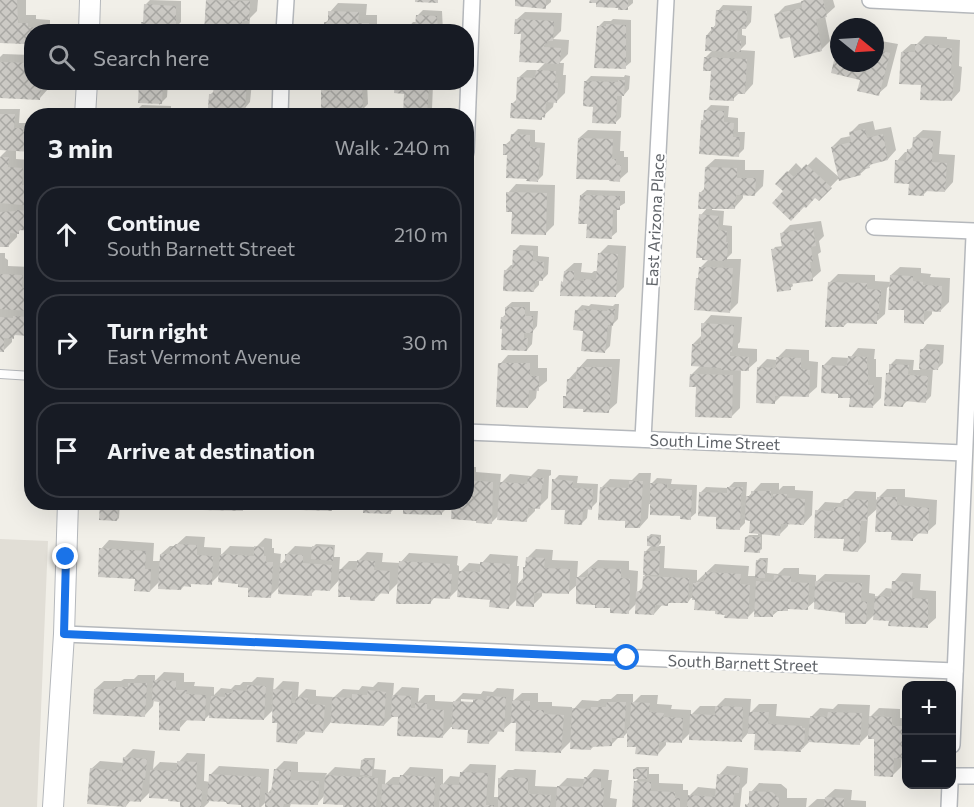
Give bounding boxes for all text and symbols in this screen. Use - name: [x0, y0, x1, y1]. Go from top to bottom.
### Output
- north arrow: [830, 18, 884, 72]
- search box: [24, 24, 474, 90]
- icon: search: [45, 41, 78, 74]
- text: Search here: [93, 44, 209, 71]
- text: 3 min: [48, 132, 113, 163]
- text: Walk · 240 m: [335, 135, 450, 159]
- street label: East Arizona Place: [642, 153, 667, 287]
- text: Continue: [107, 209, 200, 236]
- icon: ahead: [50, 218, 83, 251]
- text: 210 m: [394, 222, 448, 246]
- text: South Barnett Street: [107, 236, 295, 260]
- text: Turn right: [107, 317, 208, 344]
- icon: right: [50, 326, 83, 359]
- text: 30 m: [402, 330, 448, 354]
- text: East Vermont Avenue: [107, 344, 301, 368]
- street label: South Lime Street: [649, 430, 781, 453]
- icon: arrive: [50, 434, 83, 467]
- text: Arrive at destination: [107, 437, 315, 464]
- route end: [52, 543, 78, 569]
- route start: [613, 644, 639, 670]
- street label: South Barnett Street: [667, 650, 819, 675]
- map controls: [902, 681, 956, 789]
- button: +: [902, 681, 956, 735]
- button: −: [902, 735, 956, 789]

